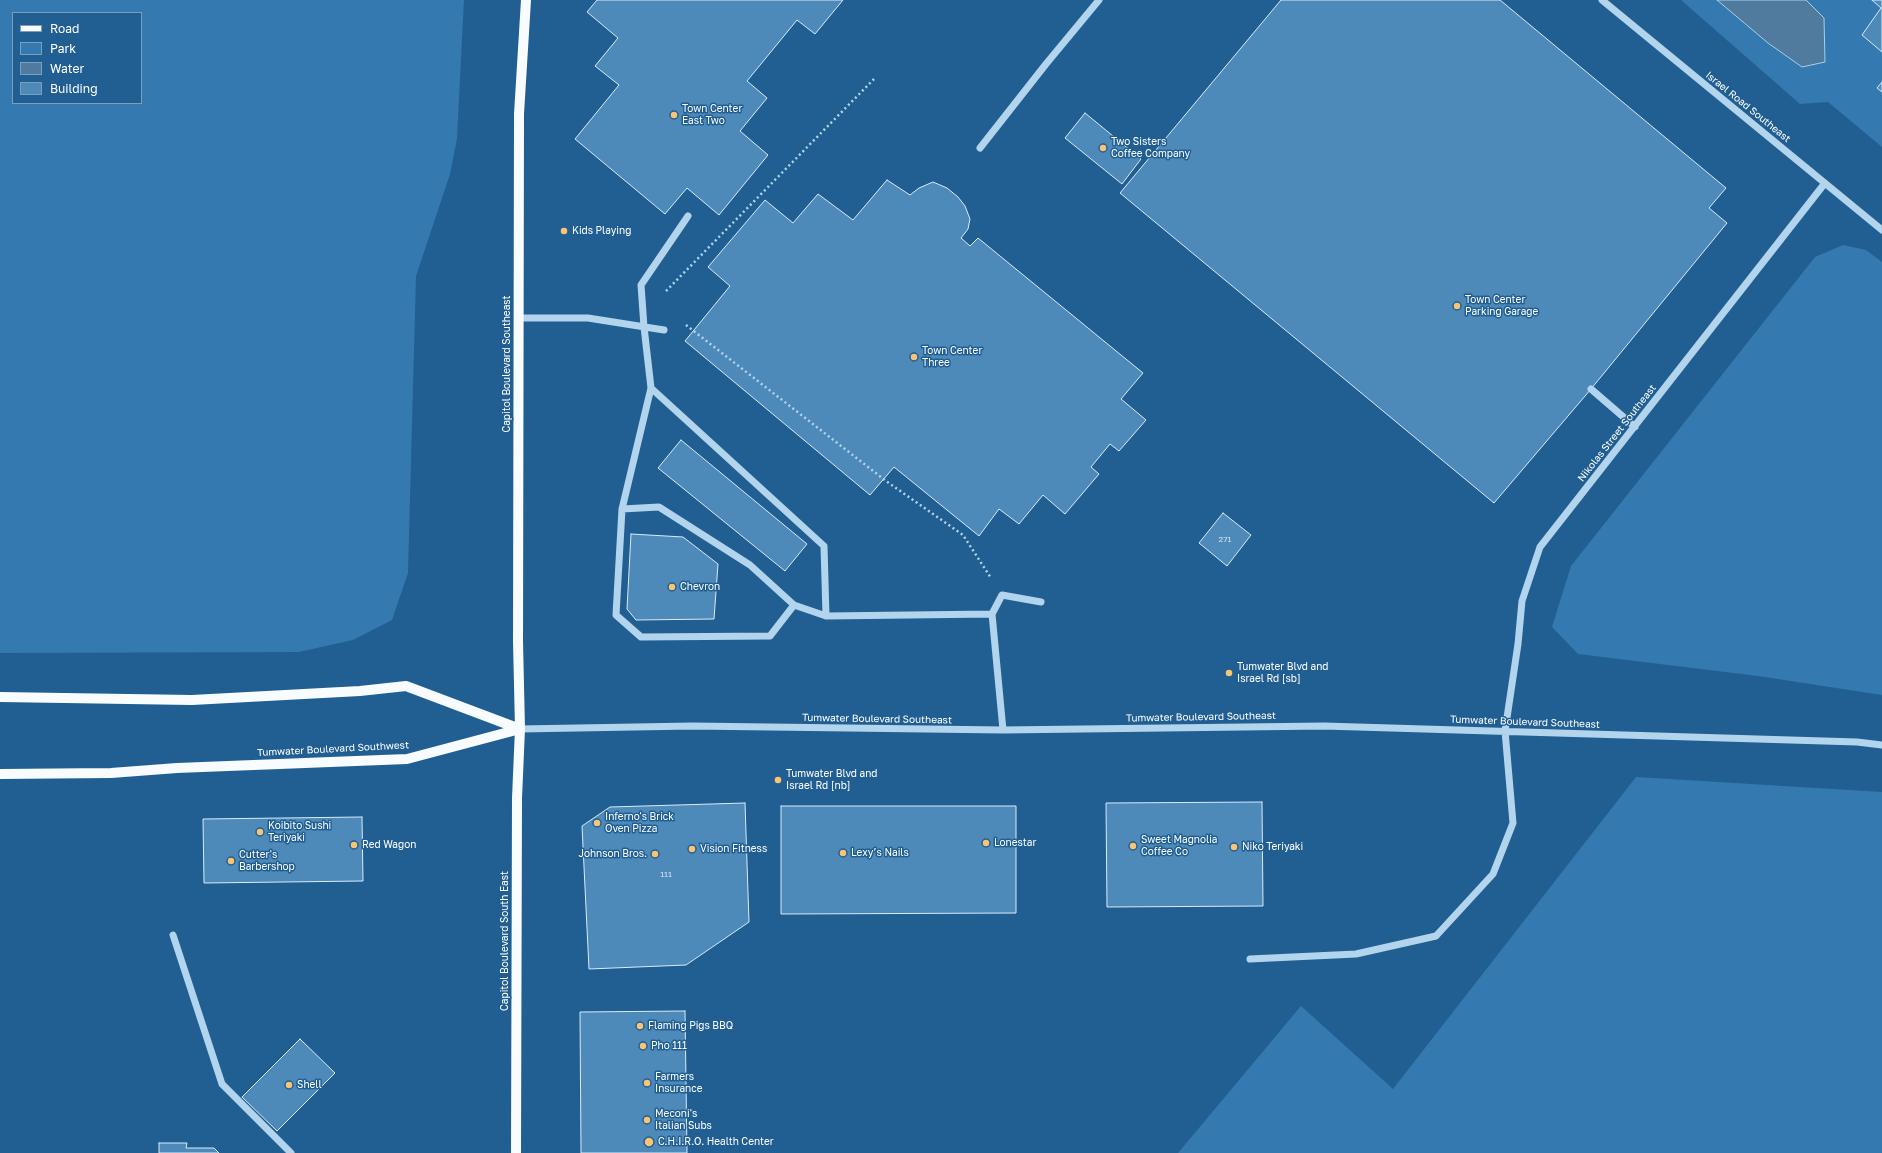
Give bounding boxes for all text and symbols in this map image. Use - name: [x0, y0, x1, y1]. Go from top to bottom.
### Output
- legend: [12, 12, 142, 104]
- text: Road: [50, 21, 79, 36]
- text: Park: [50, 41, 76, 56]
- text: Water: [50, 61, 84, 76]
- street label: Israel Road Southeast: [1703, 69, 1793, 145]
- text: Building: [50, 81, 98, 96]
- place label: Town Center East Two: [682, 103, 742, 126]
- marker: Town Center East Two: [669, 110, 679, 120]
- place label: Two Sisters Coffee Company: [1111, 136, 1190, 160]
- marker: Two Sisters Coffee Company: [1098, 143, 1108, 153]
- place label: Kids Playing: [572, 225, 631, 237]
- marker: Kids Playing: [559, 226, 569, 236]
- place label: Town Center Parking Garage: [1465, 294, 1538, 318]
- street label: Capitol Boulevard Southeast: [501, 295, 513, 433]
- marker: Town Center Parking Garage: [1452, 301, 1462, 311]
- place label: Town Center Three: [922, 345, 982, 368]
- marker: Town Center Three: [909, 352, 919, 362]
- street label: Nikolas Street Southeast: [1575, 382, 1659, 484]
- house number: 271: [1219, 534, 1231, 544]
- place label: Chevron: [680, 581, 720, 593]
- marker: Chevron: [667, 582, 677, 592]
- place label: Tumwater Blvd and Israel Rd [sb]: [1237, 661, 1328, 684]
- marker: Tumwater Blvd and Israel Rd [sb]: [1224, 668, 1234, 678]
- street label: Tumwater Boulevard Southeast: [1126, 710, 1276, 724]
- street label: Tumwater Boulevard Southeast: [802, 712, 952, 726]
- street label: Tumwater Boulevard Southeast: [1450, 713, 1600, 731]
- street label: Tumwater Boulevard Southwest: [257, 739, 409, 759]
- place label: Tumwater Blvd and Israel Rd [nb]: [786, 768, 877, 792]
- marker: Tumwater Blvd and Israel Rd [nb]: [773, 775, 783, 785]
- place label: Inferno's Brick Oven Pizza: [605, 811, 674, 834]
- marker: Inferno's Brick Oven Pizza: [592, 818, 602, 828]
- place label: Koibito Sushi Teriyaki: [268, 820, 331, 844]
- marker: Koibito Sushi Teriyaki: [255, 827, 265, 837]
- place label: Sweet Magnolia Coffee Co: [1141, 834, 1217, 858]
- place label: Lonestar: [994, 837, 1036, 849]
- marker: Lonestar: [981, 838, 991, 848]
- place label: Red Wagon: [362, 839, 416, 851]
- marker: Red Wagon: [349, 840, 359, 850]
- marker: Sweet Magnolia Coffee Co: [1128, 841, 1138, 851]
- place label: Niko Teriyaki: [1242, 841, 1303, 853]
- marker: Niko Teriyaki: [1229, 842, 1239, 852]
- place label: Vision Fitness: [700, 843, 767, 855]
- marker: Vision Fitness: [687, 844, 697, 854]
- place label: Lexy’s Nails: [851, 847, 909, 859]
- place label: Johnson Bros.: [578, 848, 647, 860]
- marker: Lexy’s Nails: [838, 848, 848, 858]
- place label: Cutter's Barbershop: [239, 849, 295, 872]
- marker: Johnson Bros.: [650, 849, 660, 859]
- marker: Cutter's Barbershop: [226, 856, 236, 866]
- house number: 111: [660, 869, 672, 879]
- street label: Capitol Boulevard South East: [499, 871, 511, 1011]
- place label: Flaming Pigs BBQ: [648, 1020, 733, 1032]
- marker: Flaming Pigs BBQ: [635, 1021, 645, 1031]
- place label: Pho 111: [651, 1040, 687, 1052]
- marker: Pho 111: [638, 1041, 648, 1051]
- place label: Farmers Insurance: [655, 1071, 702, 1094]
- marker: Farmers Insurance: [642, 1078, 652, 1088]
- place label: Shell: [297, 1079, 322, 1091]
- marker: Shell: [284, 1080, 294, 1090]
- place label: Meconi's Italian Subs: [655, 1108, 712, 1132]
- marker: Meconi's Italian Subs: [642, 1115, 652, 1125]
- marker: C.H.I.R.O. Health Center: [643, 1136, 655, 1148]
- place label: C.H.I.R.O. Health Center: [658, 1136, 774, 1148]

